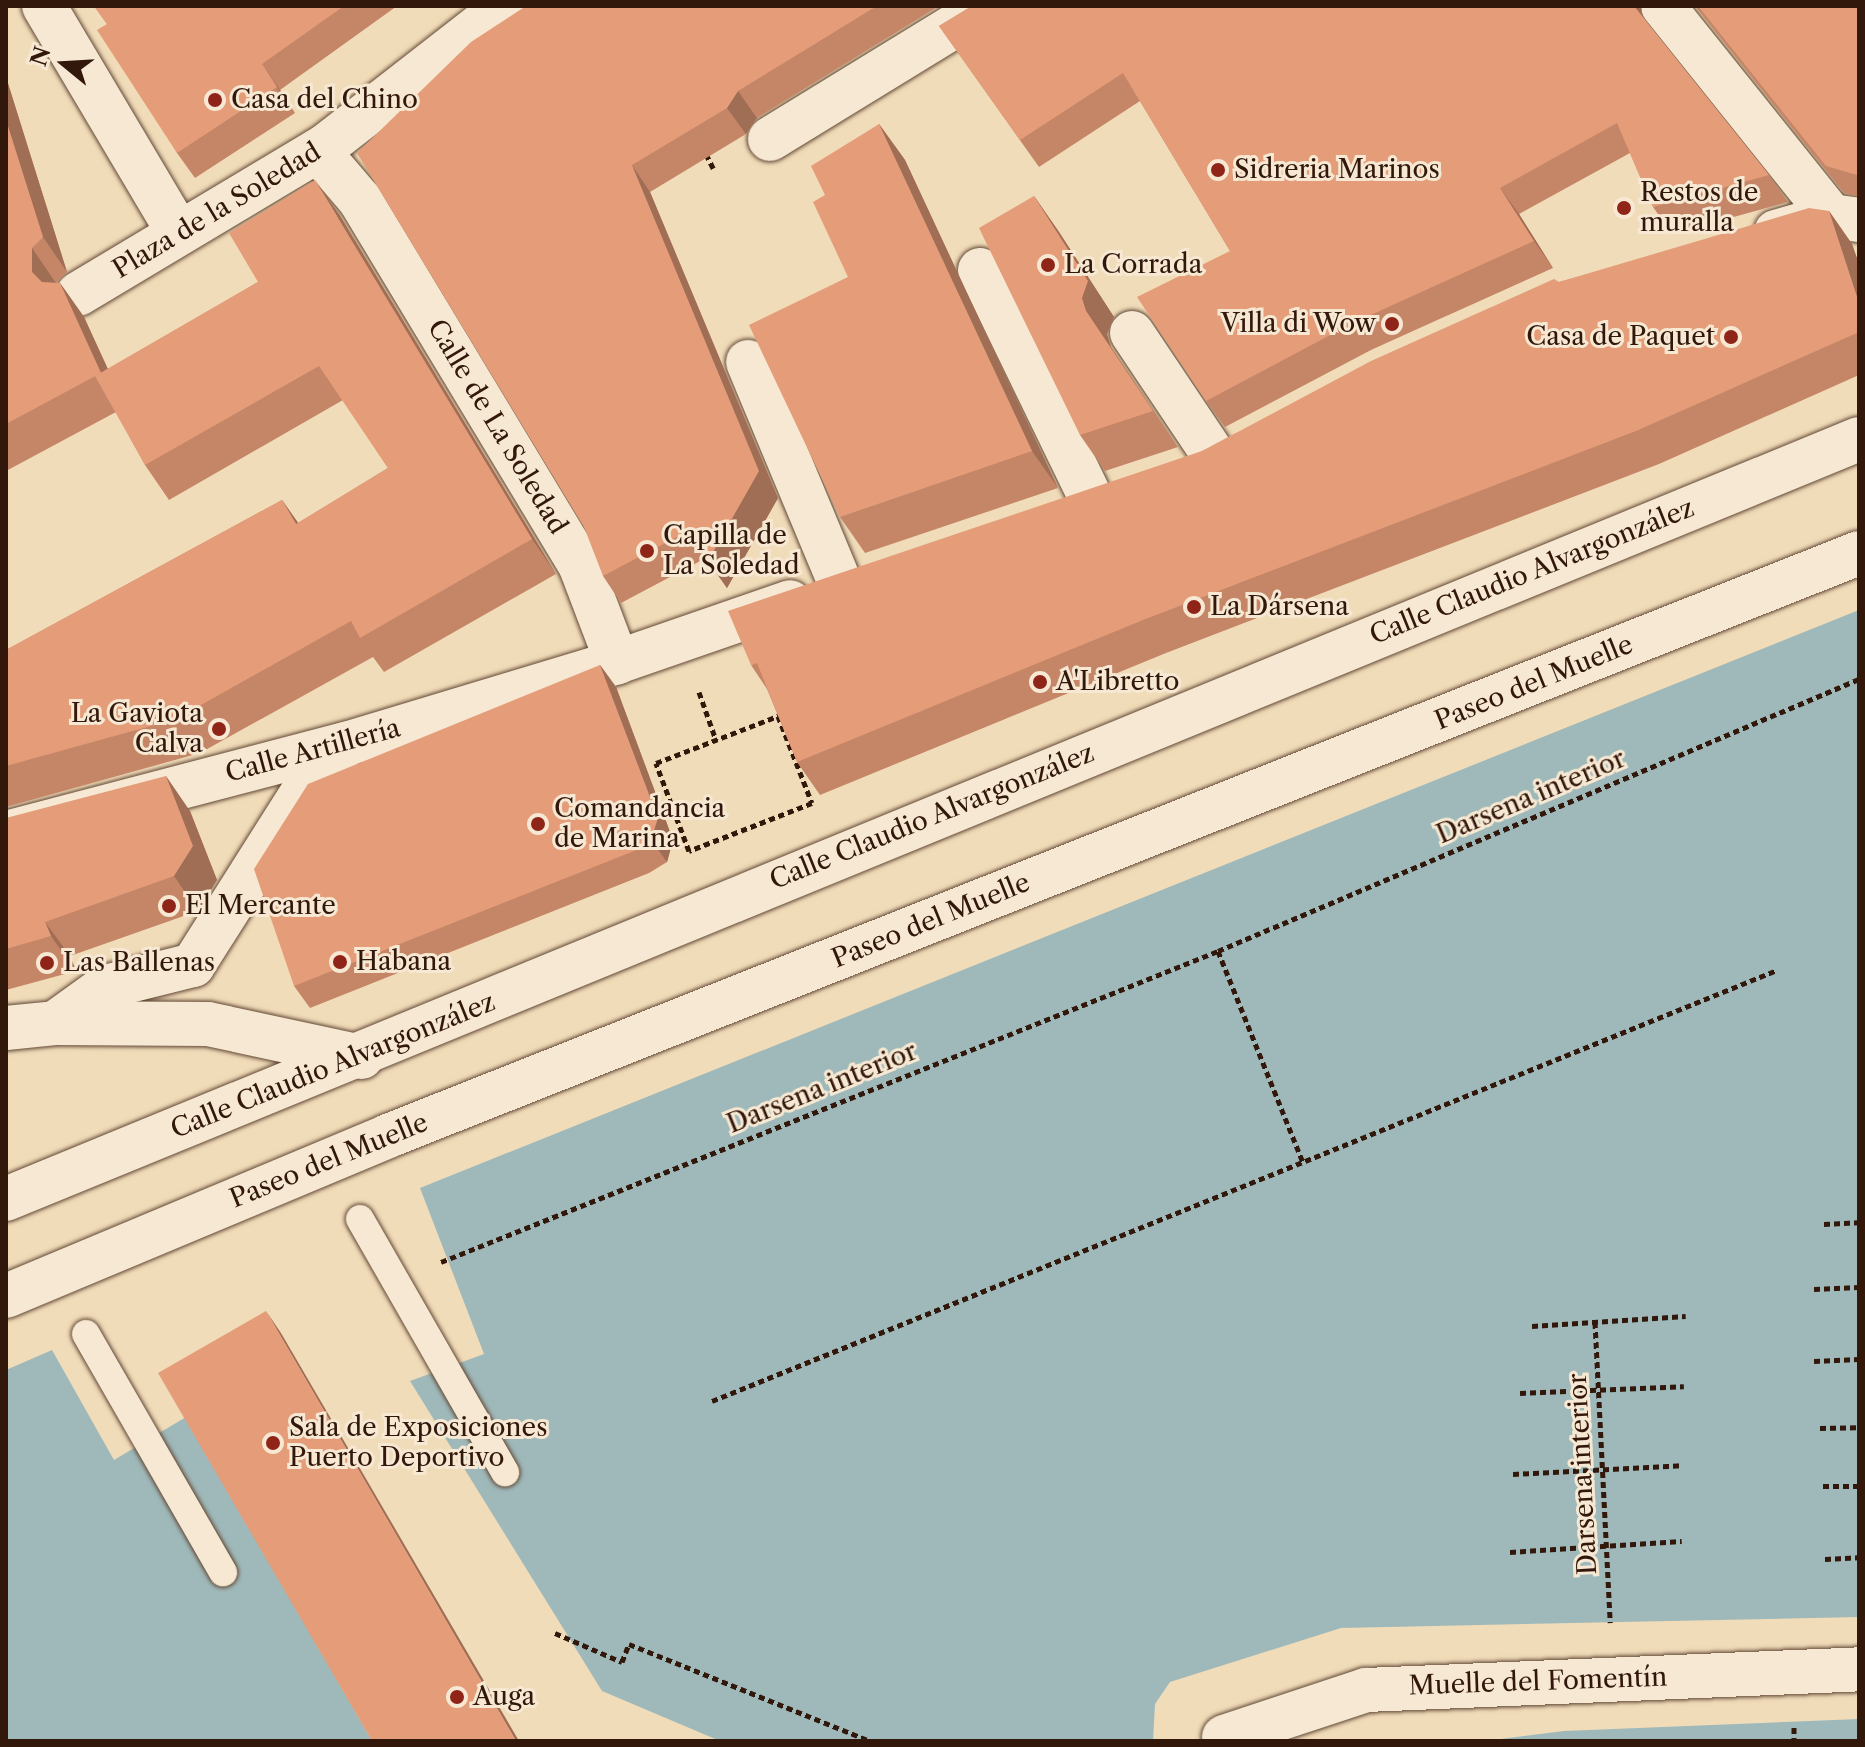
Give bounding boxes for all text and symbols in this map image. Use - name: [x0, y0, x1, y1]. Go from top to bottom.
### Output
- north arrow: [24, 24, 104, 104]
- text: N: [25, 43, 56, 70]
- place label: Casa del Chino: [231, 84, 418, 116]
- marker: Casa del Chino: [206, 91, 224, 109]
- street label: Plaza de la Soledad: [107, 136, 327, 286]
- place label: Sidreria Marinos: [1234, 154, 1440, 186]
- marker: Sidreria Marinos: [1209, 161, 1227, 179]
- place label: Restos de muralla: [1640, 177, 1758, 238]
- marker: Restos de muralla: [1615, 199, 1633, 217]
- place label: La Corrada: [1064, 249, 1203, 281]
- marker: La Corrada: [1039, 256, 1057, 274]
- place label: Villa di Wow: [1220, 308, 1376, 340]
- street label: Calle de La Soledad: [421, 314, 573, 540]
- marker: Villa di Wow: [1383, 315, 1401, 333]
- place label: Casa de Paquet: [1526, 321, 1715, 353]
- marker: Casa de Paquet: [1722, 328, 1740, 346]
- street label: Calle Claudio Alvargonzález: [1365, 492, 1699, 652]
- place label: Capilla de La Soledad: [663, 520, 800, 582]
- marker: Capilla de La Soledad: [638, 542, 656, 560]
- place label: La Dársena: [1210, 591, 1349, 623]
- marker: La Dársena: [1185, 598, 1203, 616]
- street label: Paseo del Muelle: [1430, 629, 1638, 737]
- place label: A'Libretto: [1056, 666, 1179, 698]
- marker: A'Libretto: [1031, 673, 1049, 691]
- place label: La Gaviota Calva: [71, 698, 203, 760]
- street label: Calle Artillería: [222, 713, 404, 789]
- marker: La Gaviota Calva: [210, 720, 228, 738]
- street label: Calle Claudio Alvargonzález: [765, 737, 1099, 897]
- street label: Darsena interior: [1432, 743, 1630, 851]
- place label: Comandancia de Marina: [554, 793, 725, 854]
- marker: Comandancia de Marina: [529, 815, 547, 833]
- street label: Paseo del Muelle: [827, 867, 1035, 975]
- place label: El Mercante: [185, 890, 336, 922]
- marker: El Mercante: [160, 897, 178, 915]
- place label: Habana: [356, 946, 451, 978]
- place label: Las Ballenas: [63, 947, 215, 979]
- marker: Habana: [331, 953, 349, 971]
- marker: Las Ballenas: [38, 954, 56, 972]
- street label: Calle Claudio Alvargonzález: [166, 986, 500, 1146]
- street label: Darsena interior: [722, 1036, 922, 1140]
- street label: Paseo del Muelle: [225, 1107, 433, 1215]
- street label: Darsena interior: [1562, 1372, 1604, 1576]
- place label: Sala de Exposiciones Puerto Deportivo: [289, 1412, 548, 1474]
- marker: Sala de Exposiciones Puerto Deportivo: [264, 1434, 282, 1452]
- street label: Muelle del Fomentín: [1408, 1662, 1668, 1702]
- place label: Auga: [473, 1681, 535, 1713]
- marker: Auga: [448, 1688, 466, 1706]

